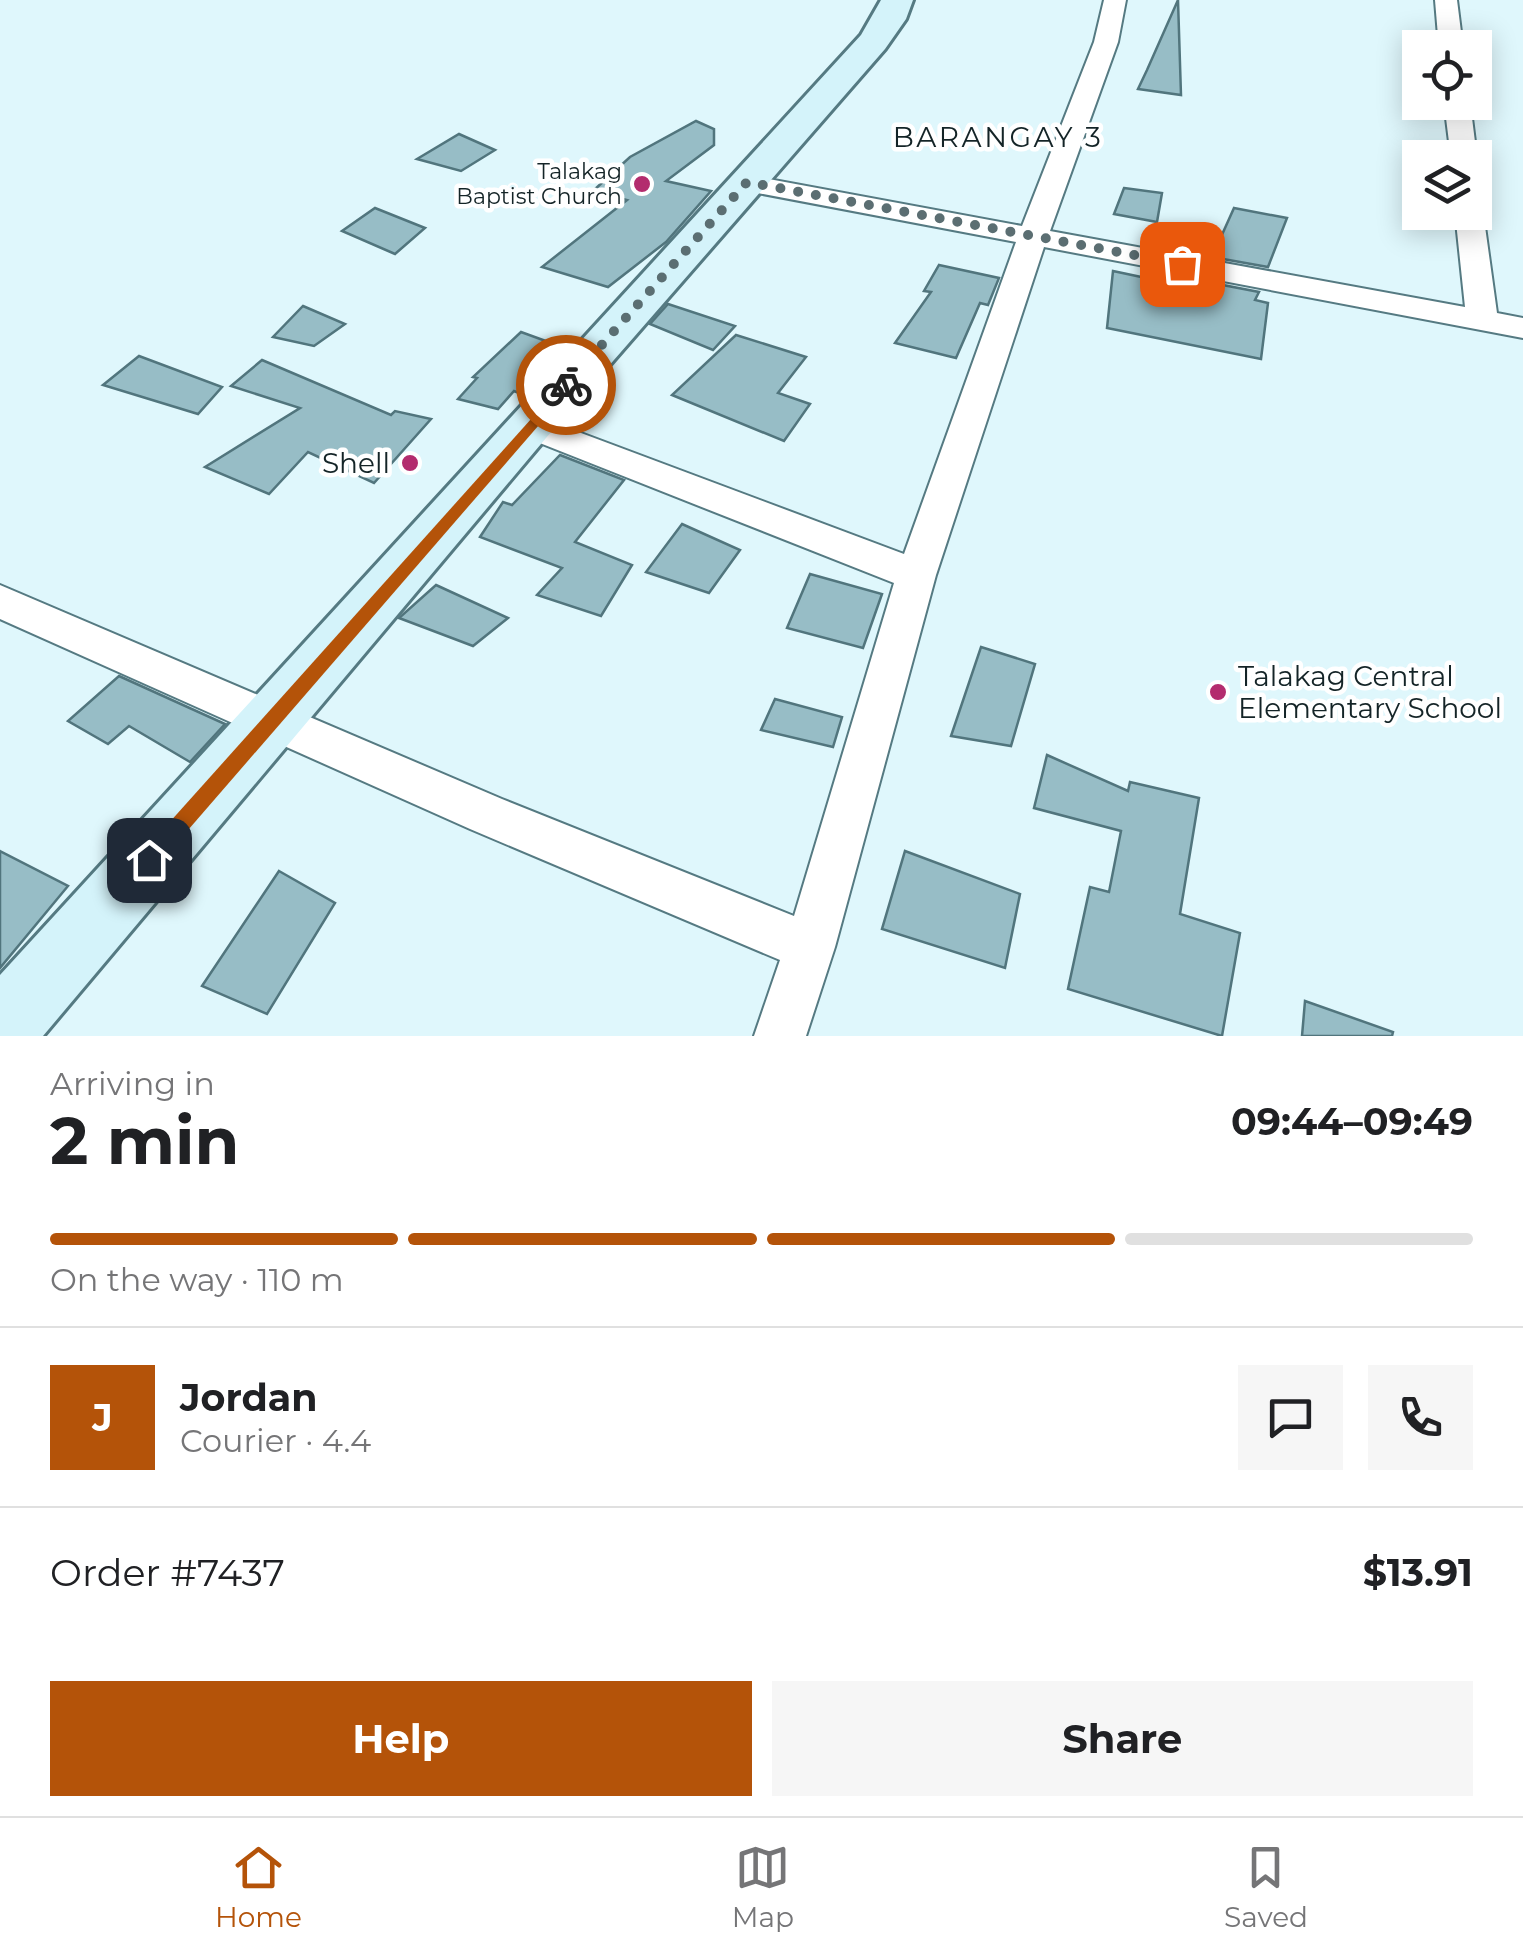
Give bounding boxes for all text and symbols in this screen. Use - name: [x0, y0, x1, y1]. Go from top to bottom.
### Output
- map controls: [1402, 30, 1492, 230]
- button: locate: [1402, 30, 1492, 120]
- district label: BARANGAY 3: [893, 120, 1103, 154]
- button: layers: [1402, 140, 1492, 230]
- place label: Talakag Baptist Church: [456, 158, 622, 210]
- marker: Talakag Baptist Church: [631, 173, 653, 195]
- pin: [1140, 222, 1225, 307]
- icon: bag: [1155, 237, 1210, 292]
- courier: [516, 335, 616, 435]
- icon: bike: [539, 358, 594, 413]
- place label: Shell: [322, 446, 390, 480]
- marker: Shell: [399, 452, 421, 474]
- place label: Talakag Central Elementary School: [1238, 659, 1502, 725]
- marker: Talakag Central Elementary School: [1207, 681, 1229, 703]
- pin: [107, 818, 192, 903]
- icon: home: [122, 833, 177, 888]
- text: Arriving in: [50, 1064, 215, 1103]
- text: 09:44–09:49: [1231, 1098, 1473, 1145]
- text: 2 min: [50, 1101, 239, 1180]
- text: On the way · 110 m: [50, 1260, 344, 1299]
- button: chat: [1238, 1365, 1343, 1470]
- button: phone: [1368, 1365, 1473, 1470]
- text: Jordan: [180, 1374, 318, 1421]
- text: J: [92, 1394, 113, 1441]
- text: Courier · 4.4: [180, 1421, 371, 1460]
- text: Order #7437: [50, 1549, 285, 1596]
- text: $13.91: [1363, 1549, 1473, 1596]
- button: Help: [50, 1681, 752, 1796]
- button: Share: [772, 1681, 1473, 1796]
- tab: Home: [215, 1840, 302, 1934]
- tab: Map: [732, 1840, 794, 1934]
- tab: Saved: [1224, 1840, 1308, 1934]

